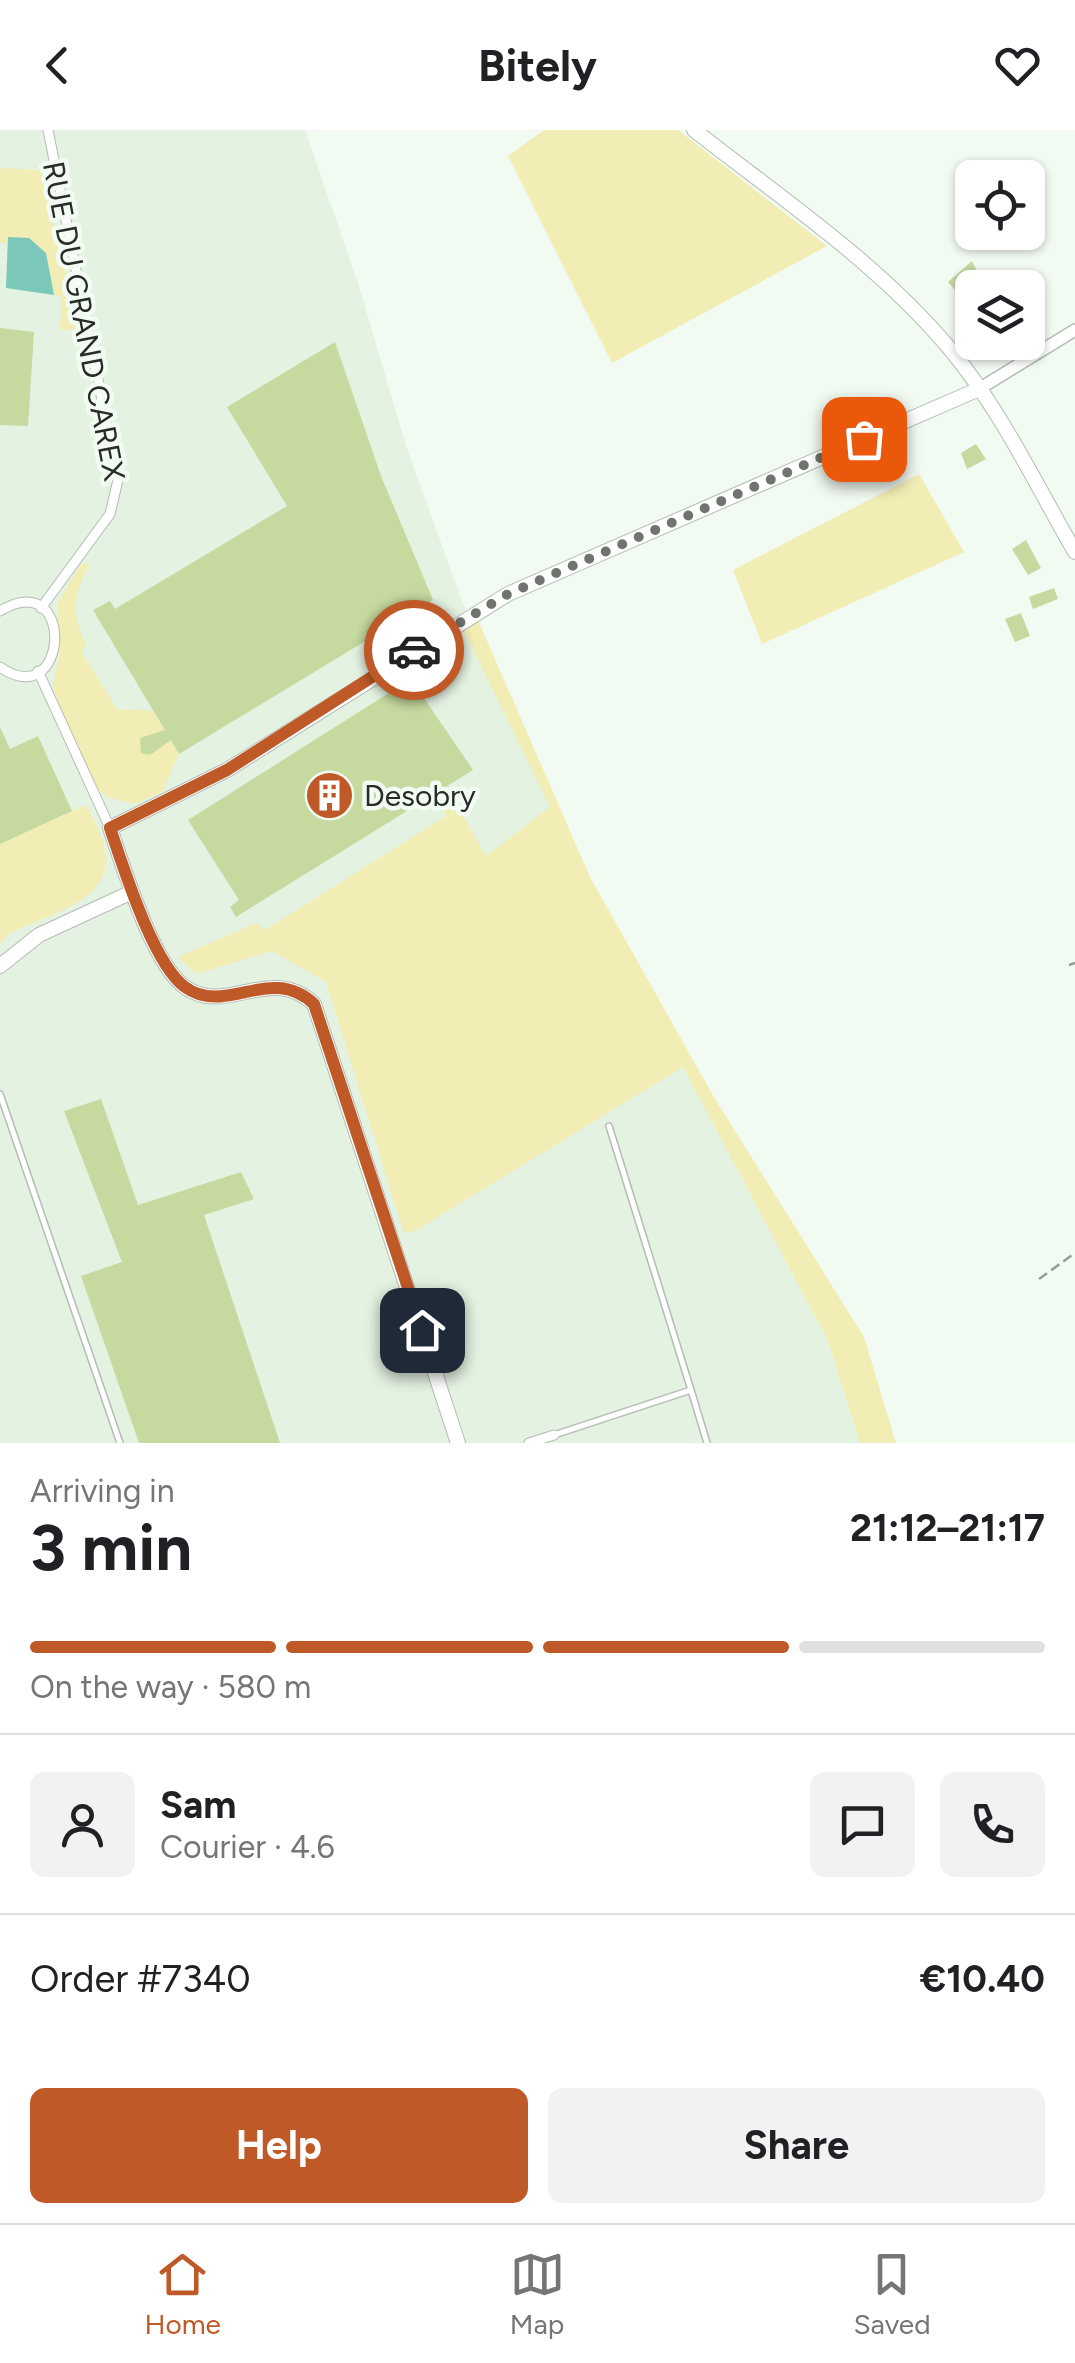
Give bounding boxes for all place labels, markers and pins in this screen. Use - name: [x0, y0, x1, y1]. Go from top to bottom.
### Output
- pin: [822, 397, 907, 482]
- building icon: Desobry: [303, 769, 355, 821]
- place label: Desobry: [364, 777, 476, 814]
- pin: [380, 1288, 465, 1373]

